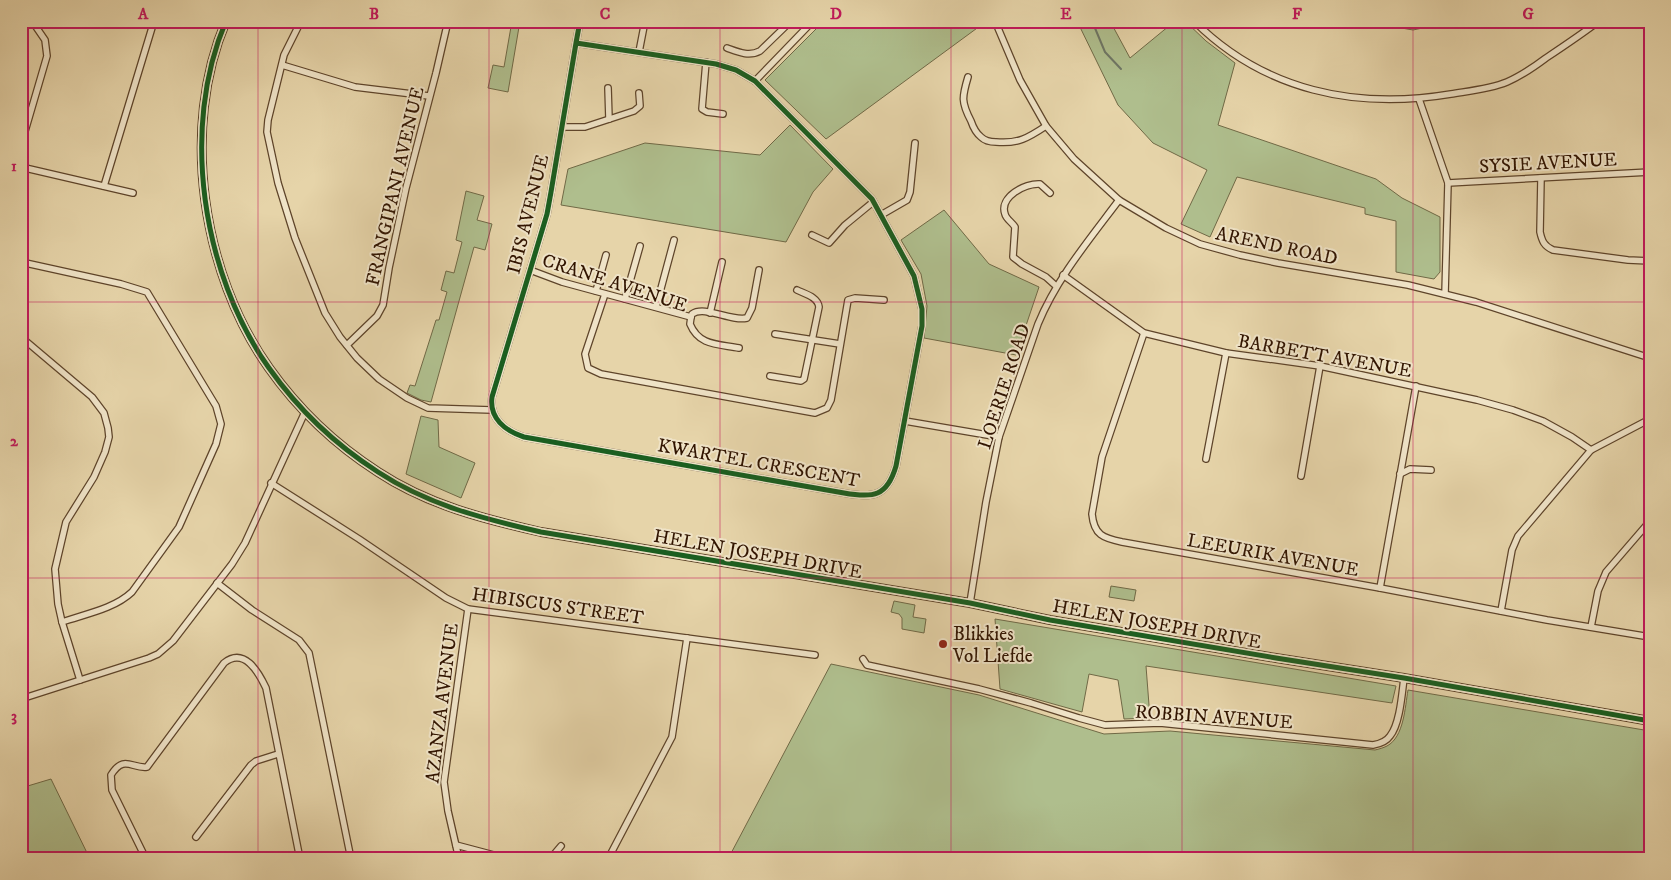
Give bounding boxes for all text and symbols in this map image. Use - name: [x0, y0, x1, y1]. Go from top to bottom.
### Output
- text: A: [137, 4, 149, 24]
- text: B: [369, 4, 379, 24]
- text: C: [600, 4, 610, 24]
- text: D: [830, 4, 842, 24]
- text: E: [1060, 4, 1072, 24]
- text: F: [1292, 4, 1302, 24]
- text: G: [1522, 4, 1534, 24]
- street label: FRANGIPANI AVENUE: [361, 84, 430, 288]
- street label: SYSIE AVENUE: [1479, 148, 1618, 179]
- street label: IBIS AVENUE: [502, 152, 554, 277]
- text: 1: [11, 156, 17, 176]
- street label: AREND ROAD: [1214, 222, 1340, 271]
- street label: CRANE AVENUE: [539, 249, 690, 318]
- street label: LOERIE ROAD: [973, 321, 1036, 452]
- street label: BARBETT AVENUE: [1236, 330, 1414, 383]
- text: 2: [10, 431, 19, 451]
- street label: KWARTEL CRESCENT: [656, 434, 862, 493]
- street label: HELEN JOSEPH DRIVE: [652, 525, 864, 584]
- street label: LEEURIK AVENUE: [1185, 529, 1360, 582]
- street label: HIBISCUS STREET: [470, 583, 646, 630]
- street label: HELEN JOSEPH DRIVE: [1051, 595, 1263, 654]
- street label: AZANZA AVENUE: [421, 622, 464, 785]
- place label: Blikkies Vol Liefde: [952, 623, 1033, 668]
- marker: Blikkies Vol Liefde: [937, 638, 949, 650]
- street label: ROBBIN AVENUE: [1134, 701, 1294, 734]
- text: 3: [11, 706, 17, 726]

